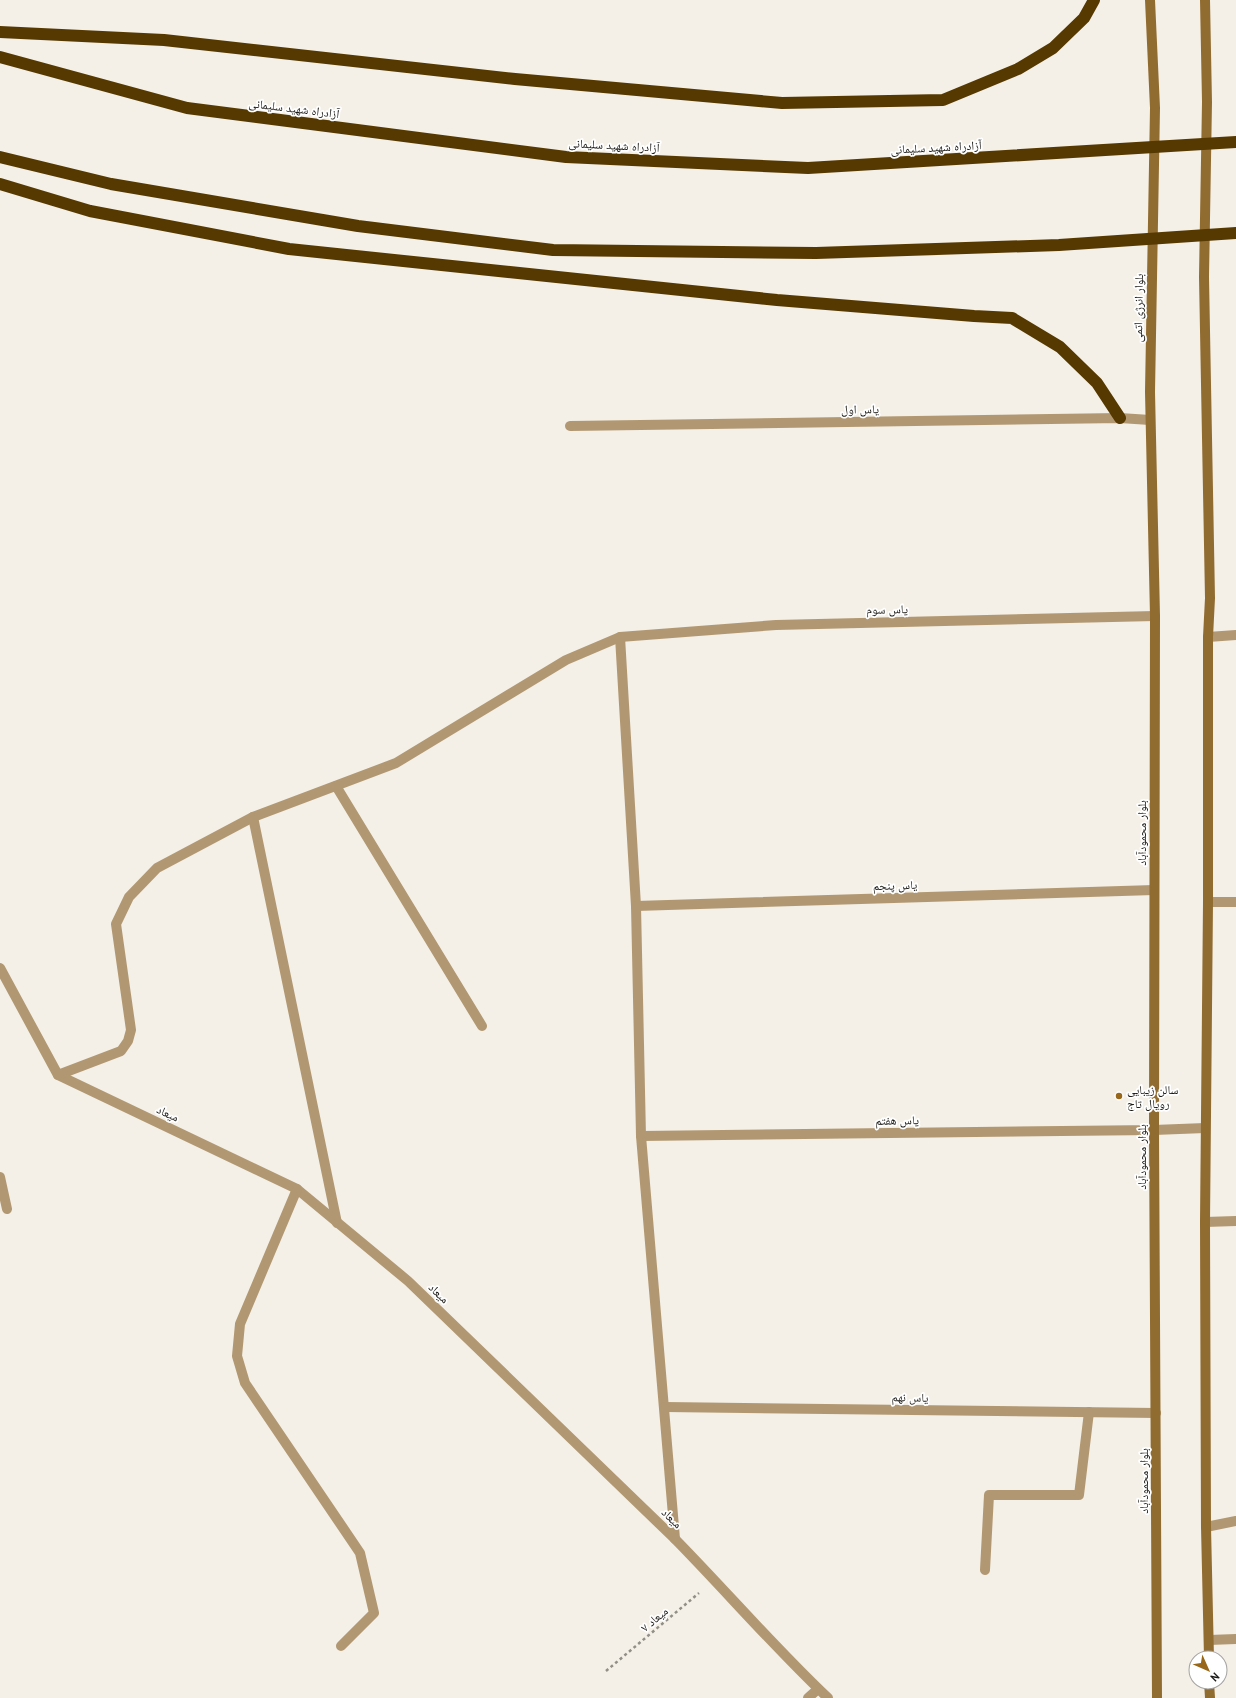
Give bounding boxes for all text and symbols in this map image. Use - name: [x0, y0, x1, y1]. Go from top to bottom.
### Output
- street label: آزادراه شهید سلیمانی: [248, 95, 341, 121]
- street label: آزادراه شهید سلیمانی: [568, 135, 661, 155]
- street label: آزادراه شهید سلیمانی: [890, 137, 983, 157]
- street label: بلوار انرژی اتمی: [1130, 273, 1146, 343]
- street label: یاس اول: [841, 401, 879, 417]
- street label: یاس سوم: [866, 601, 908, 618]
- street label: بلوار محمودآباد: [1134, 800, 1149, 866]
- street label: یاس پنجم: [873, 877, 918, 894]
- place label: سالن زیبایی رویال تاج: [1127, 1082, 1178, 1111]
- marker: سالن زیبایی رویال تاج: [1114, 1091, 1124, 1101]
- street label: میعاد: [154, 1101, 181, 1125]
- street label: یاس هفتم: [875, 1112, 919, 1129]
- street label: بلوار محمودآباد: [1134, 1124, 1149, 1190]
- street label: میعاد: [425, 1280, 452, 1306]
- street label: یاس نهم: [891, 1389, 929, 1406]
- street label: بلوار محمودآباد: [1136, 1448, 1151, 1514]
- street label: میعاد: [658, 1505, 685, 1531]
- street label: میعاد ۷: [637, 1603, 671, 1635]
- north arrow: [1188, 1650, 1228, 1690]
- text: N: [1208, 1670, 1223, 1685]

